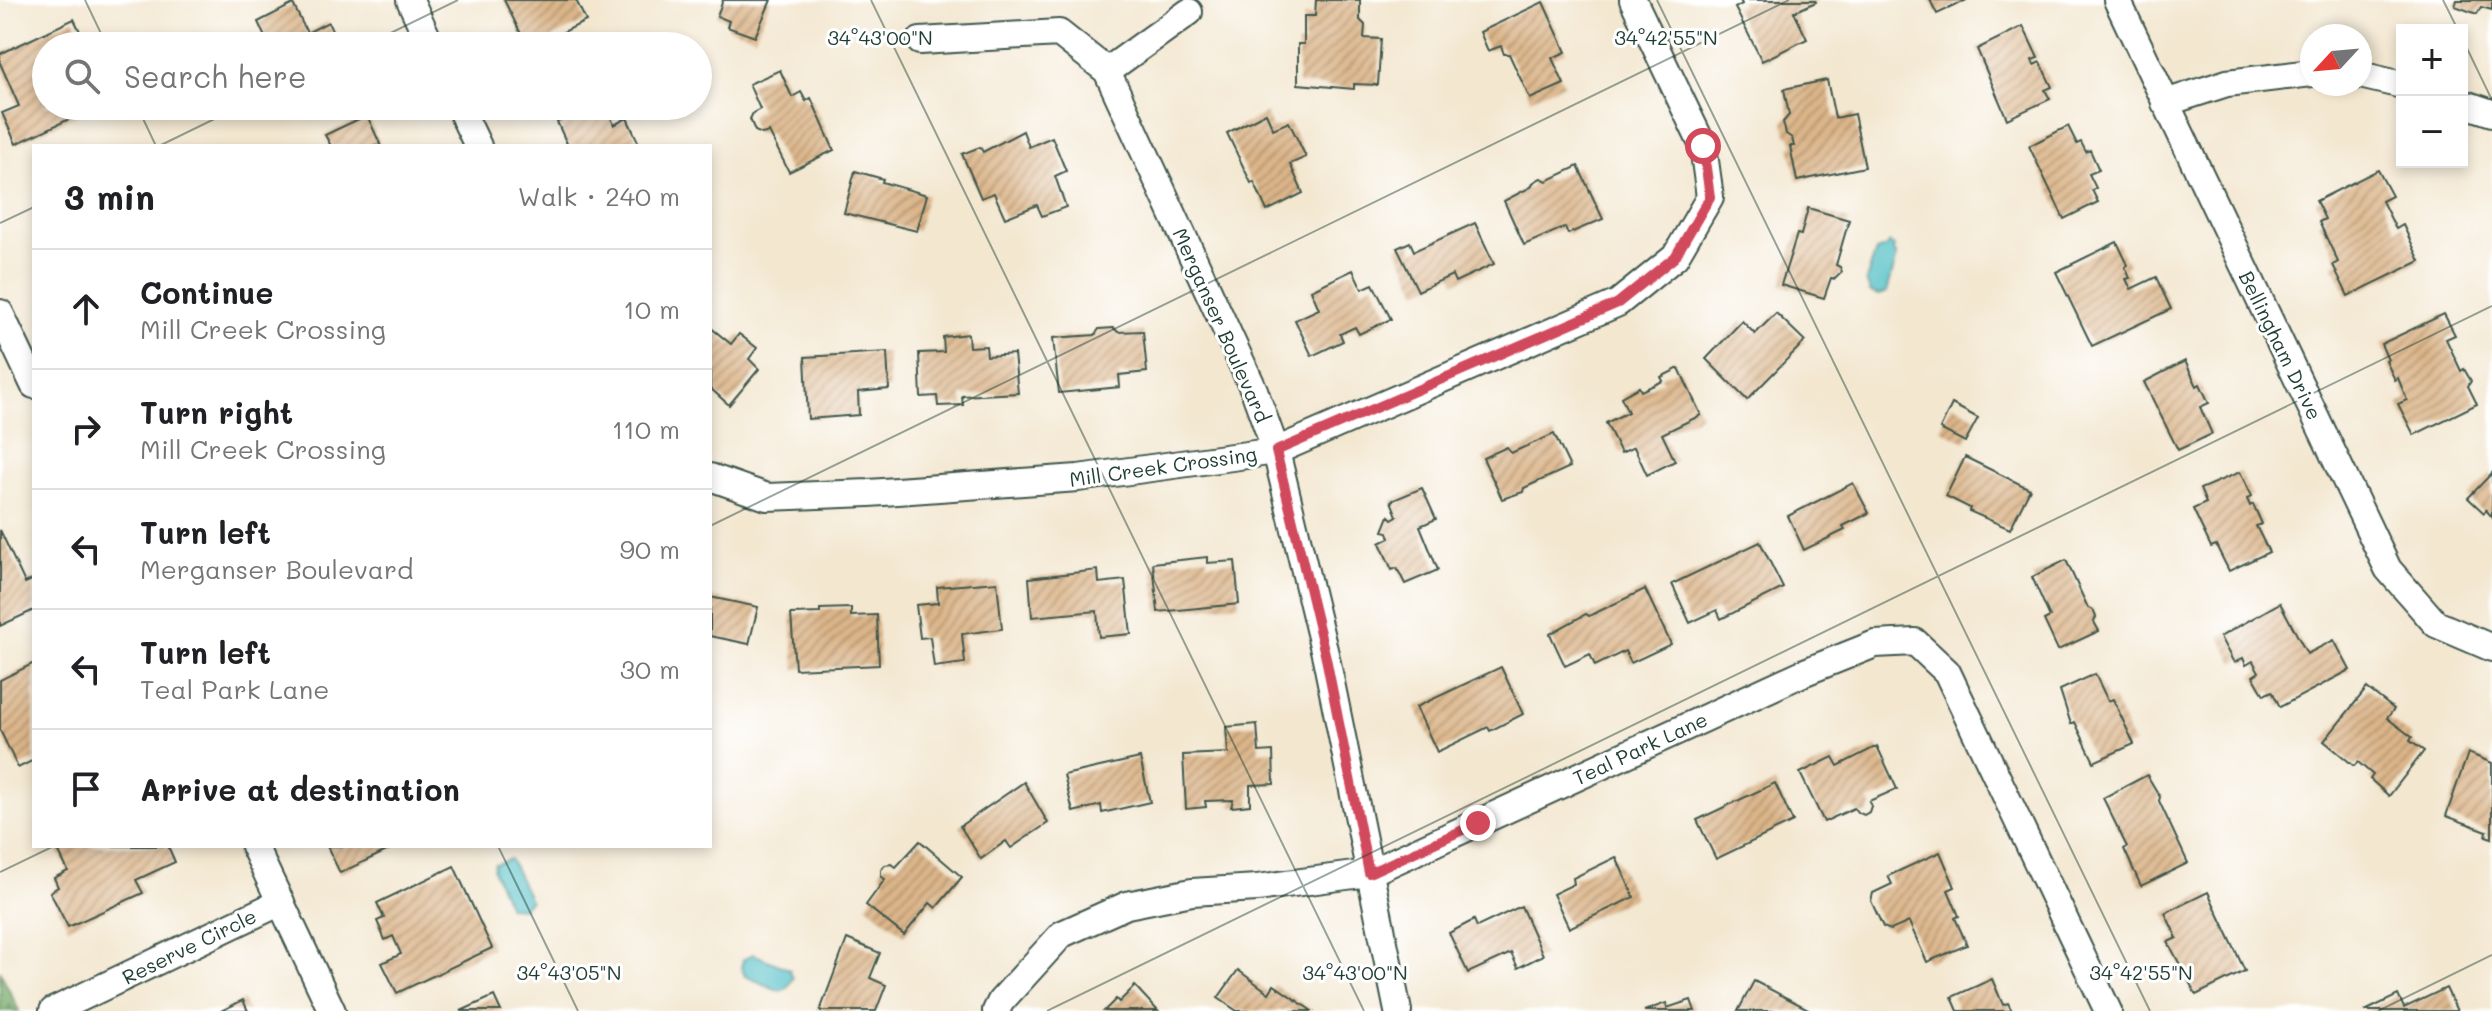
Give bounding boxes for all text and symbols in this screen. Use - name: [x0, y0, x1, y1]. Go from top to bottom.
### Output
- text: 34°43'00"N: [827, 24, 933, 50]
- text: 34°42'55"N: [1614, 24, 1718, 50]
- north arrow: [2300, 24, 2372, 96]
- map controls: [2396, 24, 2468, 168]
- button: +: [2396, 24, 2468, 96]
- search box: [32, 32, 712, 120]
- icon: search: [60, 54, 104, 98]
- text: Search here: [124, 56, 307, 96]
- button: −: [2396, 96, 2468, 168]
- route start: [1685, 128, 1721, 164]
- text: 3 min: [64, 174, 155, 219]
- text: Walk · 240 m: [518, 179, 680, 213]
- street label: Merganser Boulevard: [1167, 224, 1277, 426]
- street label: Bellingham Drive: [2234, 266, 2328, 424]
- text: Continue: [140, 272, 273, 312]
- icon: ahead: [64, 287, 108, 331]
- text: 10 m: [623, 292, 680, 326]
- text: Mill Creek Crossing: [140, 312, 386, 346]
- text: Turn right: [140, 392, 293, 432]
- icon: right: [64, 407, 108, 451]
- text: 110 m: [612, 412, 680, 446]
- text: Mill Creek Crossing: [140, 432, 386, 466]
- street label: Mill Creek Crossing: [1068, 440, 1258, 492]
- text: Turn left: [140, 512, 271, 552]
- icon: left: [64, 527, 108, 571]
- text: 90 m: [620, 532, 680, 566]
- text: Merganser Boulevard: [140, 552, 414, 586]
- text: Turn left: [140, 632, 271, 672]
- icon: left: [64, 647, 108, 691]
- text: 30 m: [620, 652, 680, 686]
- text: Teal Park Lane: [140, 672, 329, 706]
- street label: Teal Park Lane: [1569, 705, 1711, 791]
- icon: arrive: [64, 767, 108, 811]
- text: Arrive at destination: [140, 769, 460, 809]
- route end: [1460, 805, 1496, 841]
- street label: Reserve Circle: [118, 902, 260, 990]
- text: 34°43'05"N: [517, 959, 621, 985]
- text: 34°43'00"N: [1302, 959, 1408, 985]
- text: 34°42'55"N: [2089, 959, 2193, 985]

